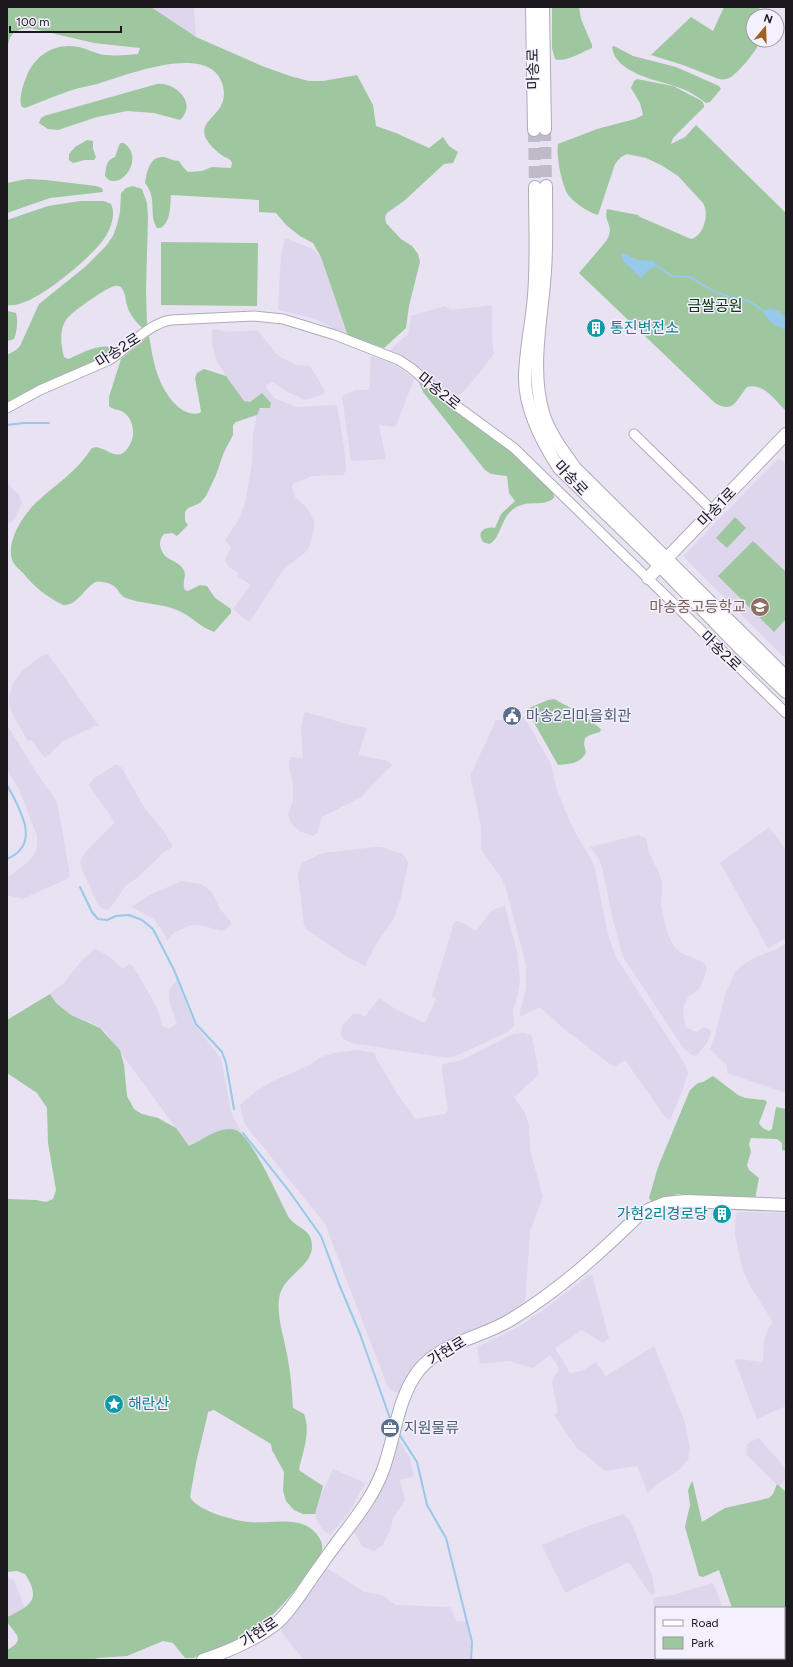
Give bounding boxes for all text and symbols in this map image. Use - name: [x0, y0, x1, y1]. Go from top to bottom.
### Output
- scale bar: [10, 8, 121, 34]
- north arrow: [745, 8, 785, 48]
- text: N: [762, 11, 774, 27]
- text: 100 m: [16, 15, 50, 29]
- street label: 마송로: [524, 48, 542, 90]
- park label: 금쌀공원: [687, 297, 743, 315]
- building icon: 통진변전소: [585, 317, 607, 339]
- place label: 통진변전소: [610, 319, 679, 337]
- street label: 마송2로: [92, 329, 144, 371]
- street label: 마송2로: [414, 368, 464, 414]
- street label: 마송로: [550, 457, 592, 499]
- street label: 마송1로: [694, 484, 740, 530]
- school or university icon: 마송중고등학교: [749, 596, 771, 618]
- place label: 마송중고등학교: [649, 598, 746, 616]
- street label: 마송2로: [697, 627, 745, 675]
- public building icon: 마송2리마을회관: [501, 705, 523, 727]
- place label: 마송2리마을회관: [526, 707, 631, 725]
- building icon: 가현2리경로당: [711, 1203, 733, 1225]
- place label: 가현2리경로당: [617, 1205, 708, 1223]
- street label: 가현로: [425, 1333, 469, 1369]
- place icon: 해란산: [103, 1393, 125, 1415]
- place label: 해란산: [128, 1395, 170, 1413]
- office icon: 지원물류: [379, 1417, 401, 1439]
- place label: 지원물류: [404, 1419, 459, 1437]
- legend: [655, 1607, 785, 1659]
- street label: 가현로: [237, 1613, 281, 1651]
- text: Road: [691, 1616, 719, 1630]
- text: Park: [691, 1636, 714, 1650]

